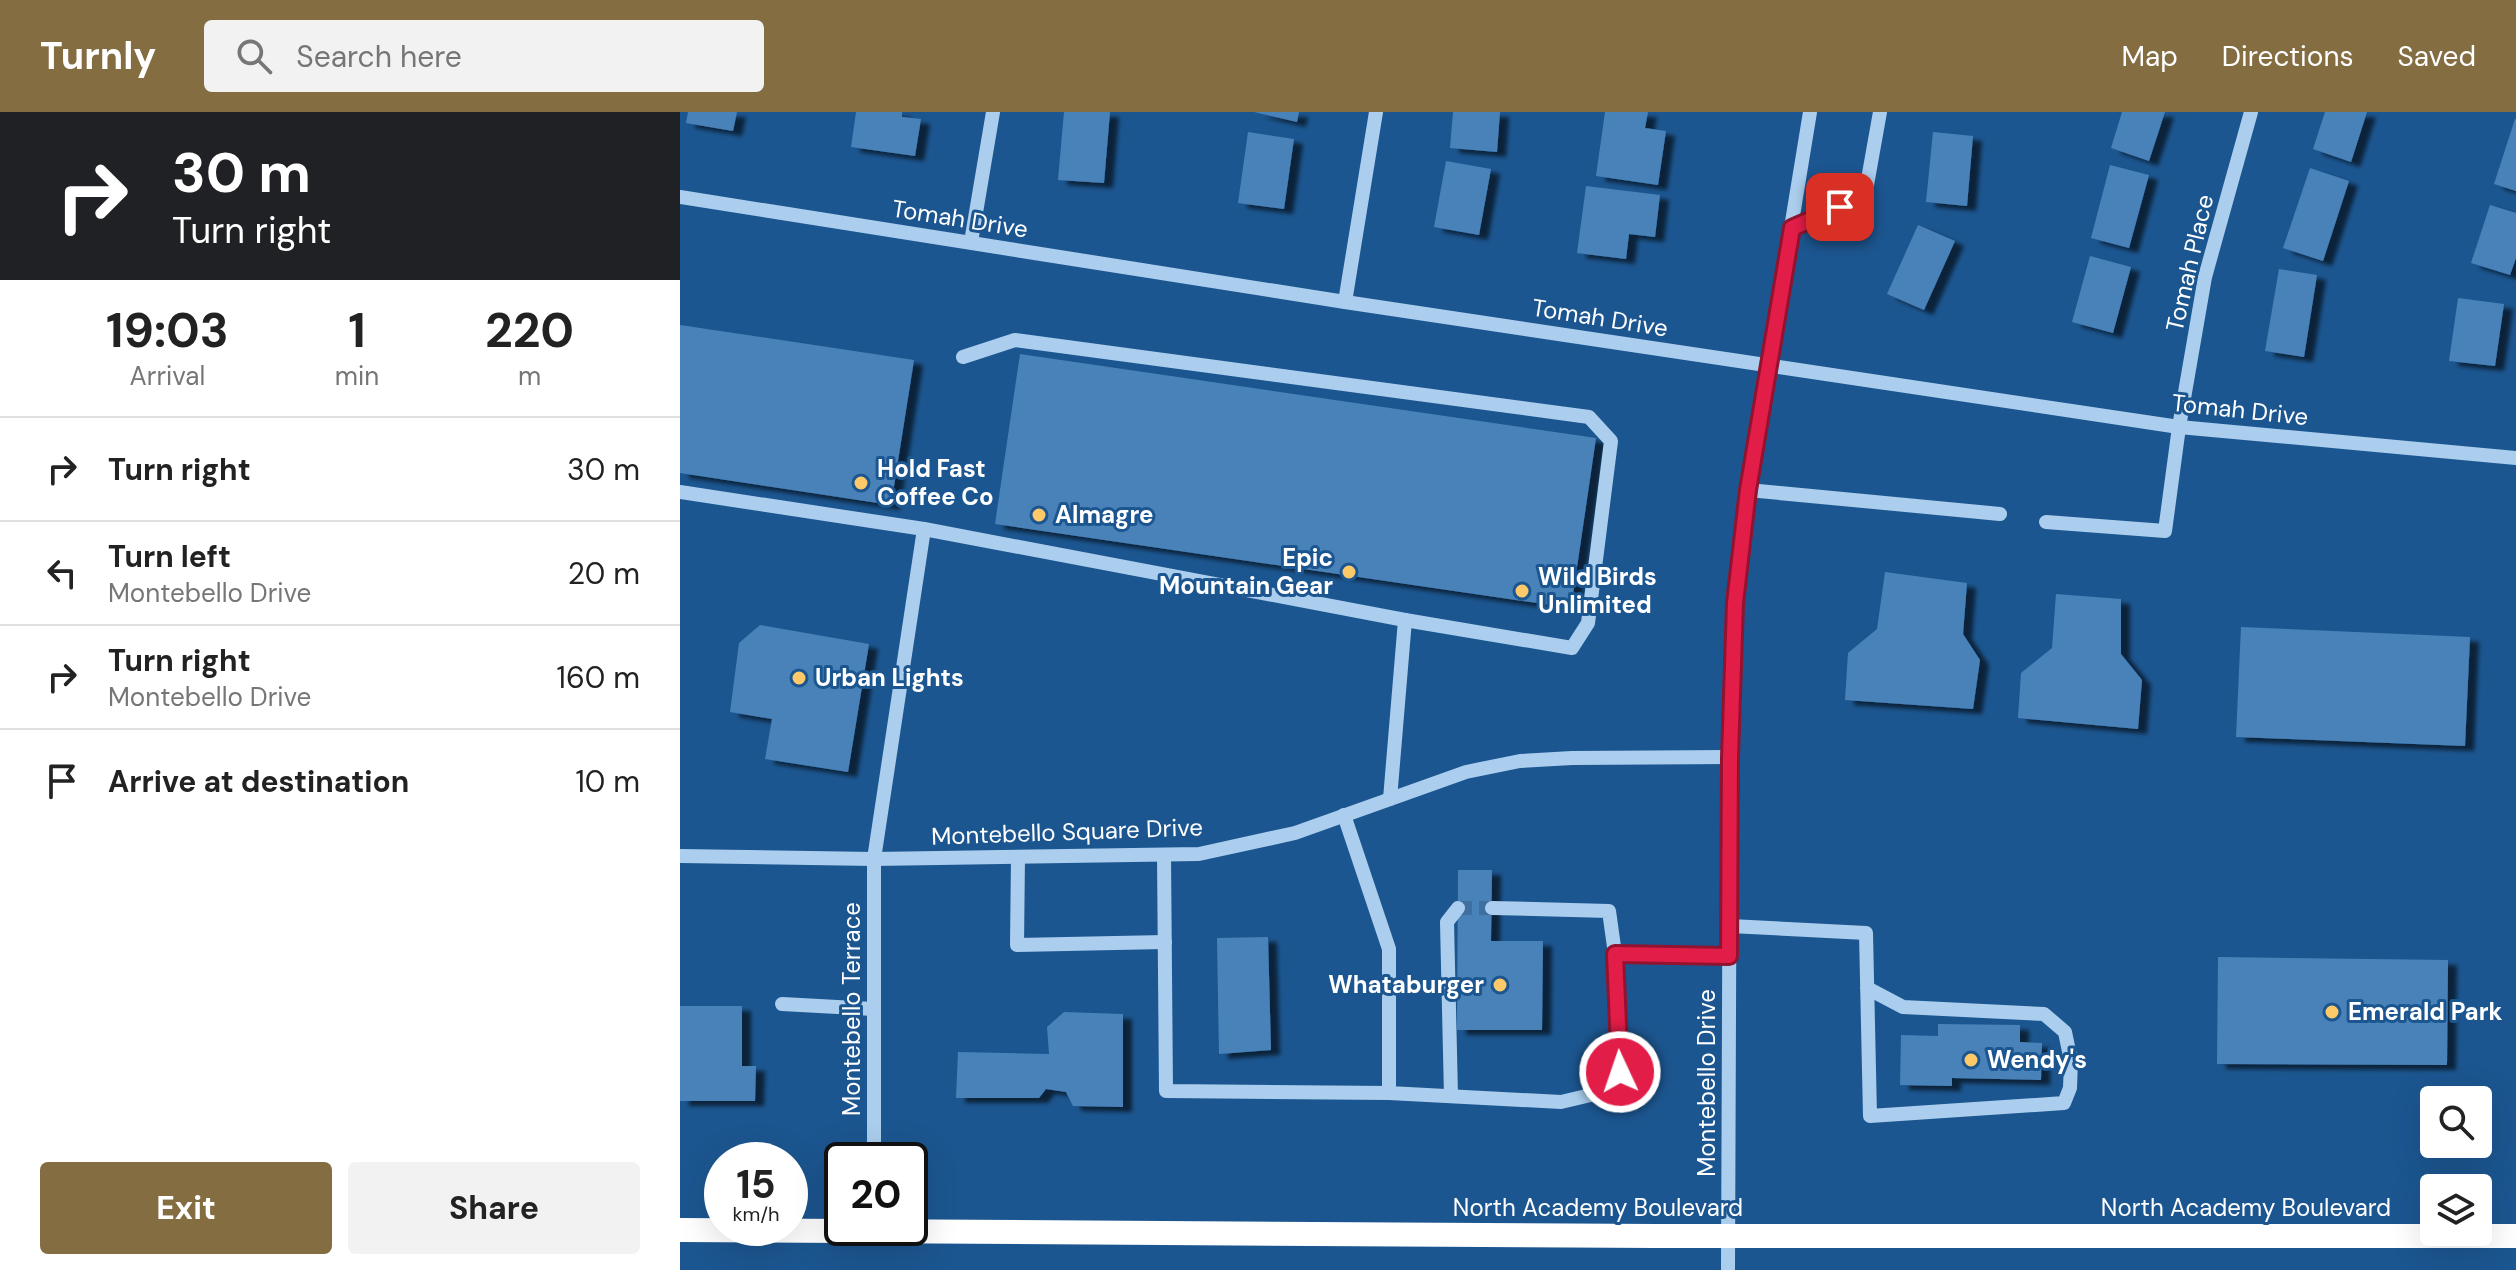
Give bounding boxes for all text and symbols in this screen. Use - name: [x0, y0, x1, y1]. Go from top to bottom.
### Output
- search box: [204, 20, 764, 92]
- text: Turnly: [40, 31, 156, 81]
- icon: search: [232, 34, 276, 78]
- text: Search here: [296, 37, 462, 76]
- text: Map: [2121, 38, 2178, 75]
- text: Directions: [2222, 38, 2354, 75]
- text: Saved: [2398, 38, 2476, 75]
- text: 30 m: [172, 136, 311, 209]
- icon: right: [40, 144, 144, 248]
- pin: [1806, 173, 1874, 241]
- icon: arrive: [1818, 185, 1862, 229]
- street label: Tomah Place: [2159, 191, 2220, 335]
- street label: Tomah Drive: [890, 192, 1030, 245]
- text: Turn right: [172, 207, 331, 254]
- street label: Tomah Drive: [1530, 291, 1670, 344]
- text: 19:03: [106, 299, 229, 362]
- text: 1: [348, 299, 366, 362]
- text: 220: [485, 299, 574, 362]
- text: Arrival: [130, 359, 205, 393]
- text: min: [335, 359, 379, 393]
- text: m: [518, 359, 541, 393]
- street label: Tomah Drive: [2170, 387, 2310, 432]
- icon: right: [40, 447, 84, 491]
- text: Turn right: [108, 450, 251, 489]
- text: 30 m: [567, 450, 640, 489]
- place label: Hold Fast Coffee Co: [877, 453, 994, 512]
- marker: Hold Fast Coffee Co: [852, 474, 870, 492]
- place label: Almagre: [1055, 499, 1153, 530]
- marker: Almagre: [1030, 506, 1048, 524]
- text: Turn left: [108, 537, 231, 576]
- place label: Epic Mountain Gear: [1159, 542, 1333, 601]
- icon: left: [40, 551, 84, 595]
- text: 20 m: [568, 554, 640, 593]
- place label: Wild Birds Unlimited: [1538, 561, 1657, 620]
- marker: Epic Mountain Gear: [1340, 563, 1358, 581]
- text: Montebello Drive: [108, 576, 311, 610]
- marker: Wild Birds Unlimited: [1513, 582, 1531, 600]
- text: Turn right: [108, 641, 251, 680]
- icon: right: [40, 655, 84, 699]
- text: 160 m: [557, 658, 640, 697]
- place label: Urban Lights: [815, 662, 964, 693]
- marker: Urban Lights: [790, 669, 808, 687]
- text: Montebello Drive: [108, 680, 311, 714]
- icon: arrive: [40, 759, 84, 803]
- text: Arrive at destination: [108, 762, 409, 801]
- text: 10 m: [575, 762, 640, 801]
- street label: Montebello Square Drive: [931, 811, 1203, 852]
- street label: Montebello Terrace: [836, 902, 867, 1116]
- place label: Whataburger: [1328, 969, 1484, 1000]
- marker: Whataburger: [1491, 976, 1509, 994]
- street label: Montebello Drive: [1691, 989, 1722, 1177]
- place label: Emerald Park: [2348, 996, 2502, 1027]
- marker: Emerald Park: [2323, 1003, 2341, 1021]
- position arrow: [1578, 1030, 1662, 1114]
- place label: Wendy's: [1987, 1044, 2087, 1075]
- marker: Wendy's: [1962, 1051, 1980, 1069]
- map controls: [2420, 1086, 2492, 1246]
- button: search: [2420, 1086, 2492, 1158]
- speed limit sign: 20: [824, 1142, 928, 1246]
- text: 15: [736, 1158, 776, 1210]
- button: Exit: [40, 1162, 332, 1254]
- button: Share: [348, 1162, 640, 1254]
- button: layers: [2420, 1174, 2492, 1246]
- street label: North Academy Boulevard: [1453, 1192, 1743, 1223]
- street label: North Academy Boulevard: [2101, 1192, 2391, 1223]
- text: km/h: [732, 1201, 780, 1227]

